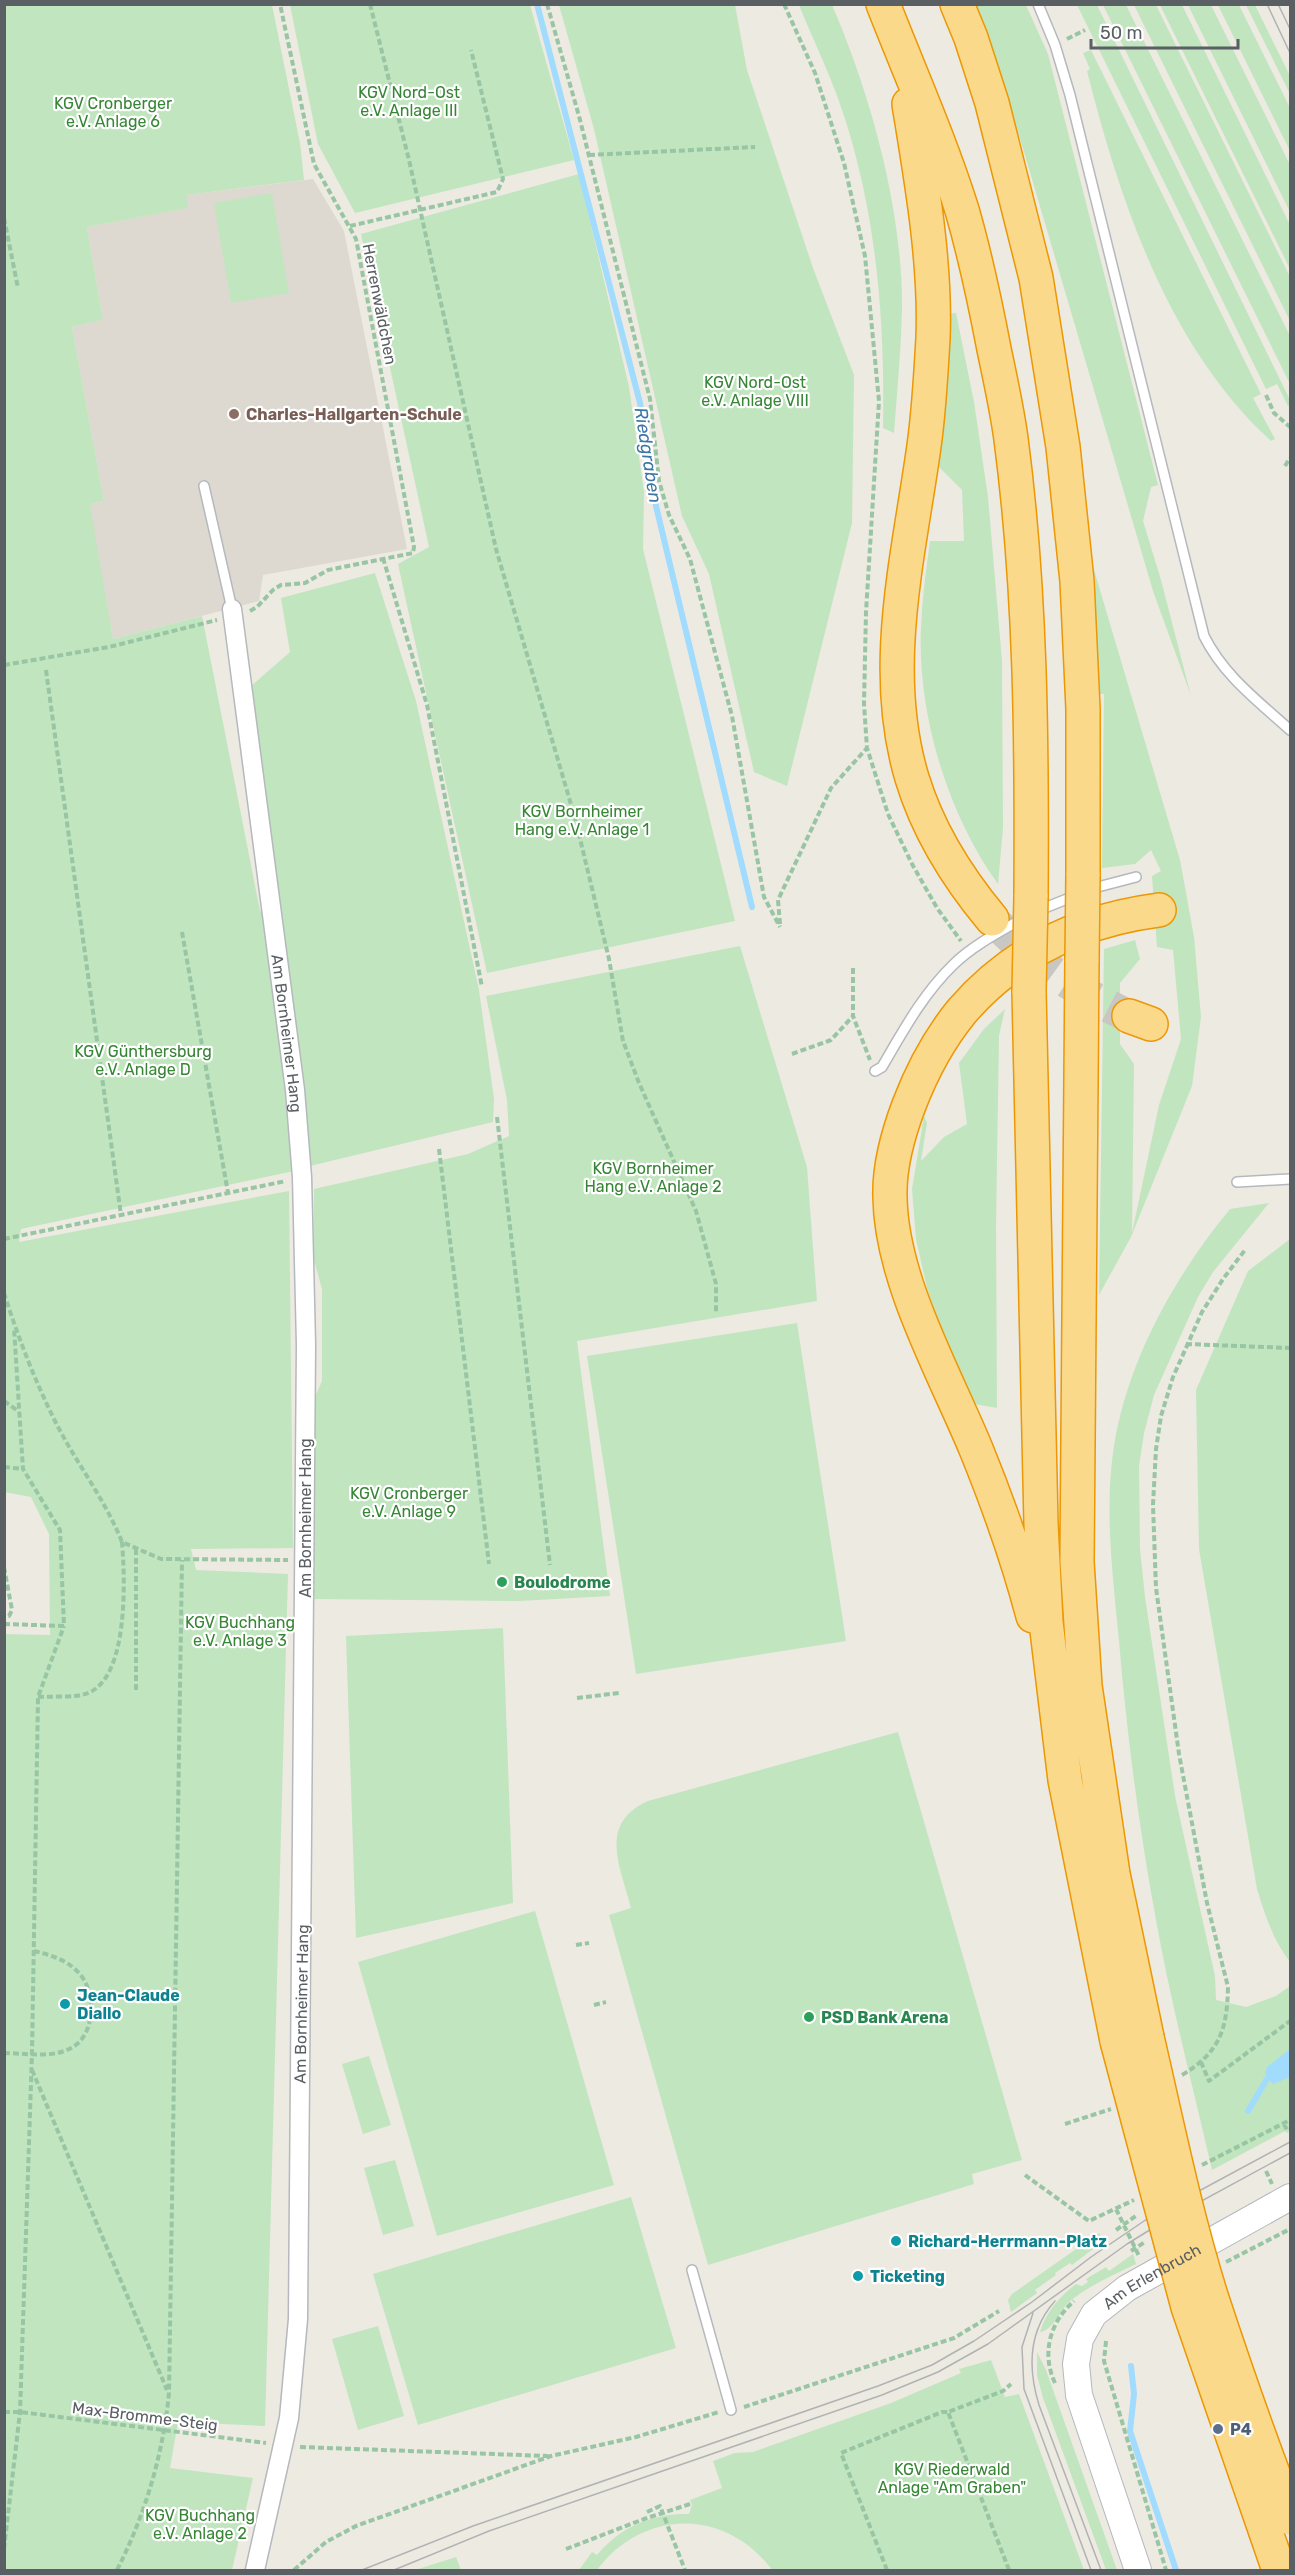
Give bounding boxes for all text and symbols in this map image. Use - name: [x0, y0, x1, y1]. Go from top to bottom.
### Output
- scale bar: [1091, 12, 1238, 50]
- text: 50 m: [1100, 22, 1143, 44]
- park label: KGV Nord-Ost e.V. Anlage III: [358, 83, 460, 120]
- park label: KGV Cronberger e.V. Anlage 6: [54, 94, 172, 131]
- street label: Herrenwäldchen: [358, 242, 401, 366]
- park label: KGV Nord-Ost e.V. Anlage VIII: [701, 373, 809, 410]
- place label: Charles-Hallgarten-Schule: [246, 405, 462, 424]
- water label: Riedgraben: [630, 406, 666, 504]
- marker: Charles-Hallgarten-Schule: [227, 407, 241, 421]
- park label: KGV Bornheimer Hang e.V. Anlage 1: [515, 802, 649, 839]
- street label: Am Bornheimer Hang: [267, 953, 306, 1113]
- park label: KGV Günthersburg e.V. Anlage D: [74, 1042, 212, 1079]
- park label: KGV Bornheimer Hang e.V. Anlage 2: [584, 1159, 722, 1196]
- street label: Am Bornheimer Hang: [296, 1438, 315, 1598]
- park label: KGV Cronberger e.V. Anlage 9: [350, 1484, 468, 1521]
- place label: Boulodrome: [514, 1573, 611, 1592]
- marker: Boulodrome: [495, 1575, 509, 1589]
- park label: KGV Buchhang e.V. Anlage 3: [185, 1613, 295, 1650]
- street label: Am Bornheimer Hang: [291, 1924, 312, 2084]
- place label: Jean-Claude Diallo: [77, 1986, 180, 2023]
- marker: Jean-Claude Diallo: [58, 1997, 72, 2011]
- place label: PSD Bank Arena: [821, 2008, 948, 2027]
- marker: PSD Bank Arena: [802, 2010, 816, 2024]
- place label: Richard-Herrmann-Platz: [908, 2232, 1107, 2251]
- marker: Richard-Herrmann-Platz: [889, 2234, 903, 2248]
- street label: Am Erlenbruch: [1099, 2240, 1204, 2313]
- place label: Ticketing: [870, 2267, 945, 2286]
- marker: Ticketing: [851, 2269, 865, 2283]
- street label: Max-Bromme-Steig: [71, 2398, 219, 2435]
- place label: P4: [1230, 2420, 1252, 2439]
- marker: P4: [1211, 2422, 1225, 2436]
- park label: KGV Riederwald Anlage "Am Graben": [878, 2460, 1026, 2497]
- park label: KGV Buchhang e.V. Anlage 2: [145, 2506, 255, 2543]

